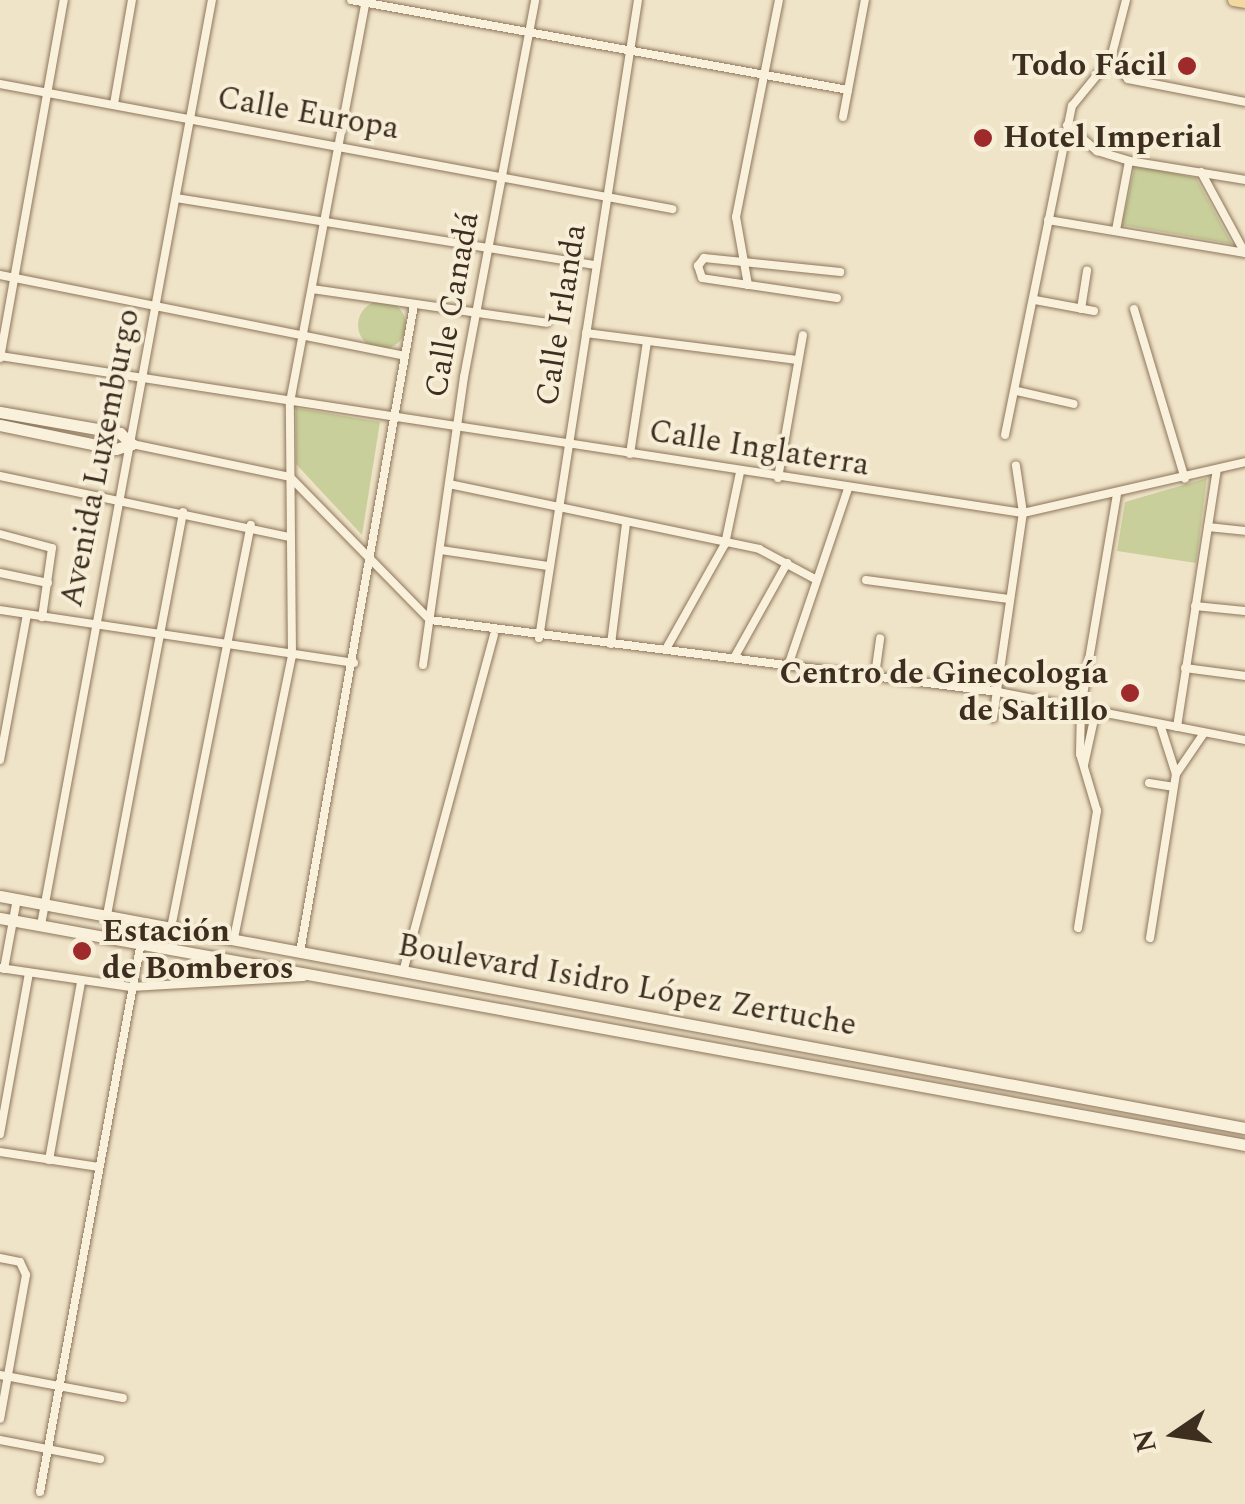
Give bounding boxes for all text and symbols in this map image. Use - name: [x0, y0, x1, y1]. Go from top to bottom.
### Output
- place label: Todo Fácil: [1011, 47, 1167, 85]
- marker: Todo Fácil: [1176, 55, 1198, 77]
- street label: Calle Europa: [214, 79, 402, 149]
- place label: Hotel Imperial: [1003, 119, 1222, 157]
- marker: Hotel Imperial: [972, 127, 994, 149]
- street label: Calle Canadá: [418, 209, 488, 401]
- street label: Calle Irlanda: [529, 221, 595, 409]
- street label: Avenida Luxemburgo: [53, 306, 149, 610]
- street label: Calle Inglaterra: [646, 413, 872, 485]
- place label: Centro de Ginecología de Saltillo: [779, 656, 1108, 731]
- marker: Centro de Ginecología de Saltillo: [1117, 680, 1143, 706]
- place label: Estación de Bomberos: [102, 914, 294, 989]
- street label: Boulevard Isidro López Zertuche: [395, 927, 859, 1045]
- marker: Estación de Bomberos: [71, 940, 93, 962]
- north arrow: [1125, 1384, 1225, 1484]
- text: N: [1122, 1425, 1169, 1457]

